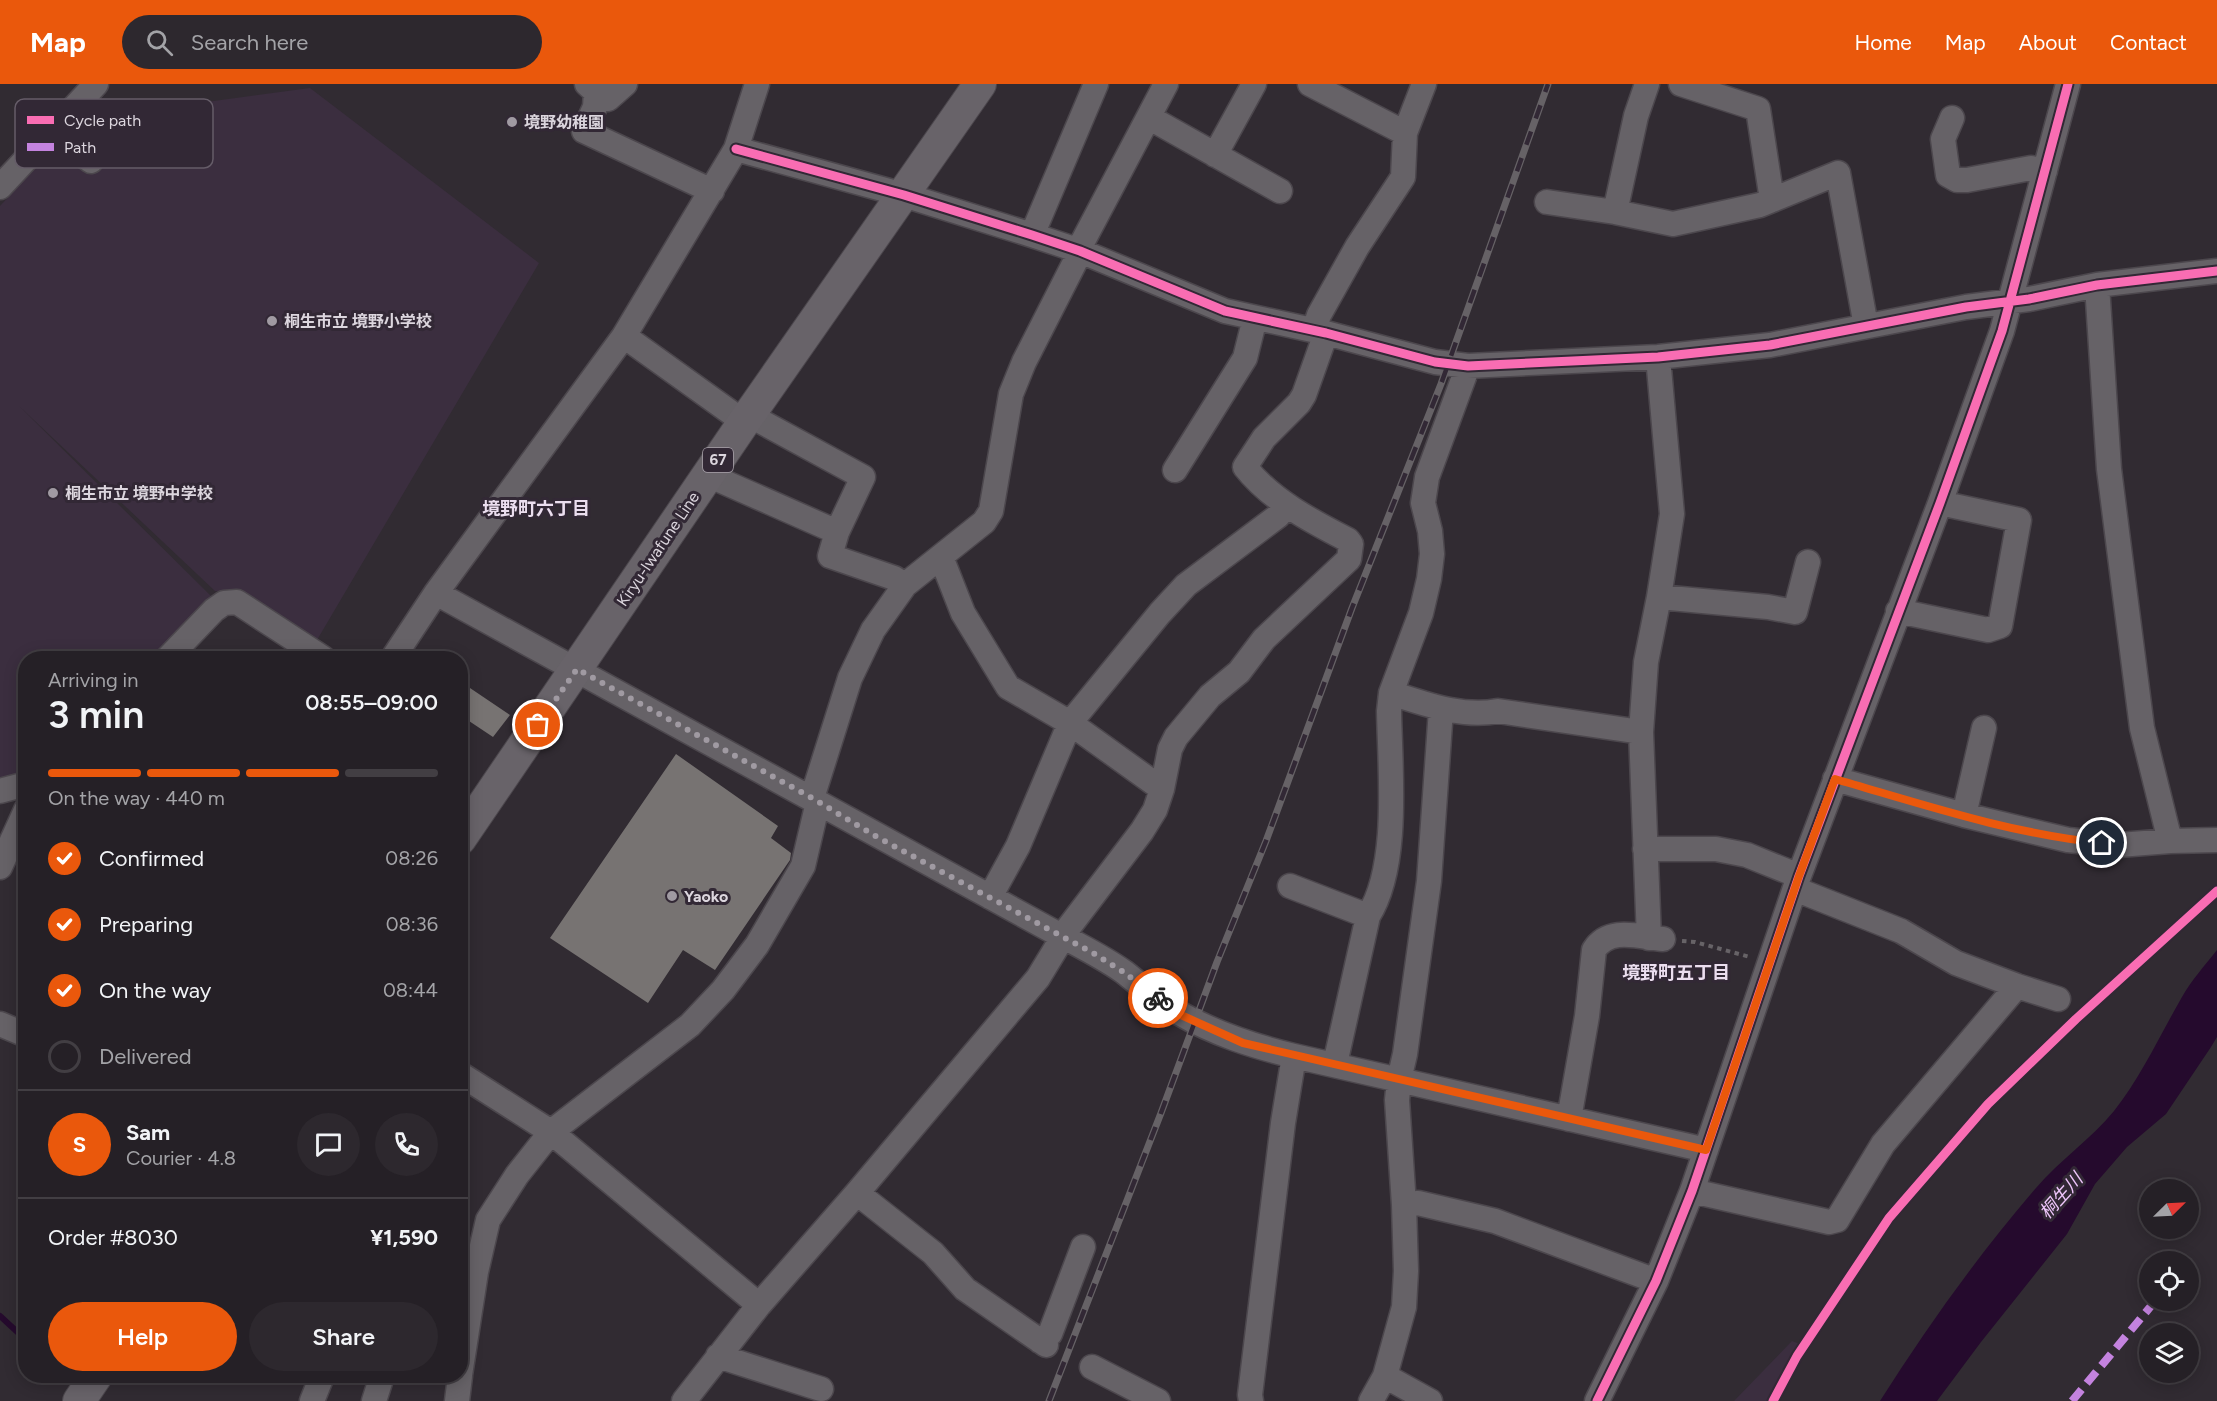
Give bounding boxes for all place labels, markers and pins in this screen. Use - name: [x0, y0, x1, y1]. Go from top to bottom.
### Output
- place label: 境野幼稚園: [524, 113, 604, 132]
- marker: 境野幼稚園: [505, 115, 519, 129]
- place label: 桐生市立 境野小学校: [284, 312, 432, 331]
- marker: 桐生市立 境野小学校: [265, 314, 279, 328]
- place label: 桐生市立 境野中学校: [65, 484, 213, 503]
- marker: 桐生市立 境野中学校: [46, 486, 60, 500]
- pin: [512, 699, 563, 750]
- pin: [2076, 817, 2127, 868]
- place label: Yaoko: [684, 887, 728, 906]
- marker: Yaoko: [665, 889, 679, 903]

